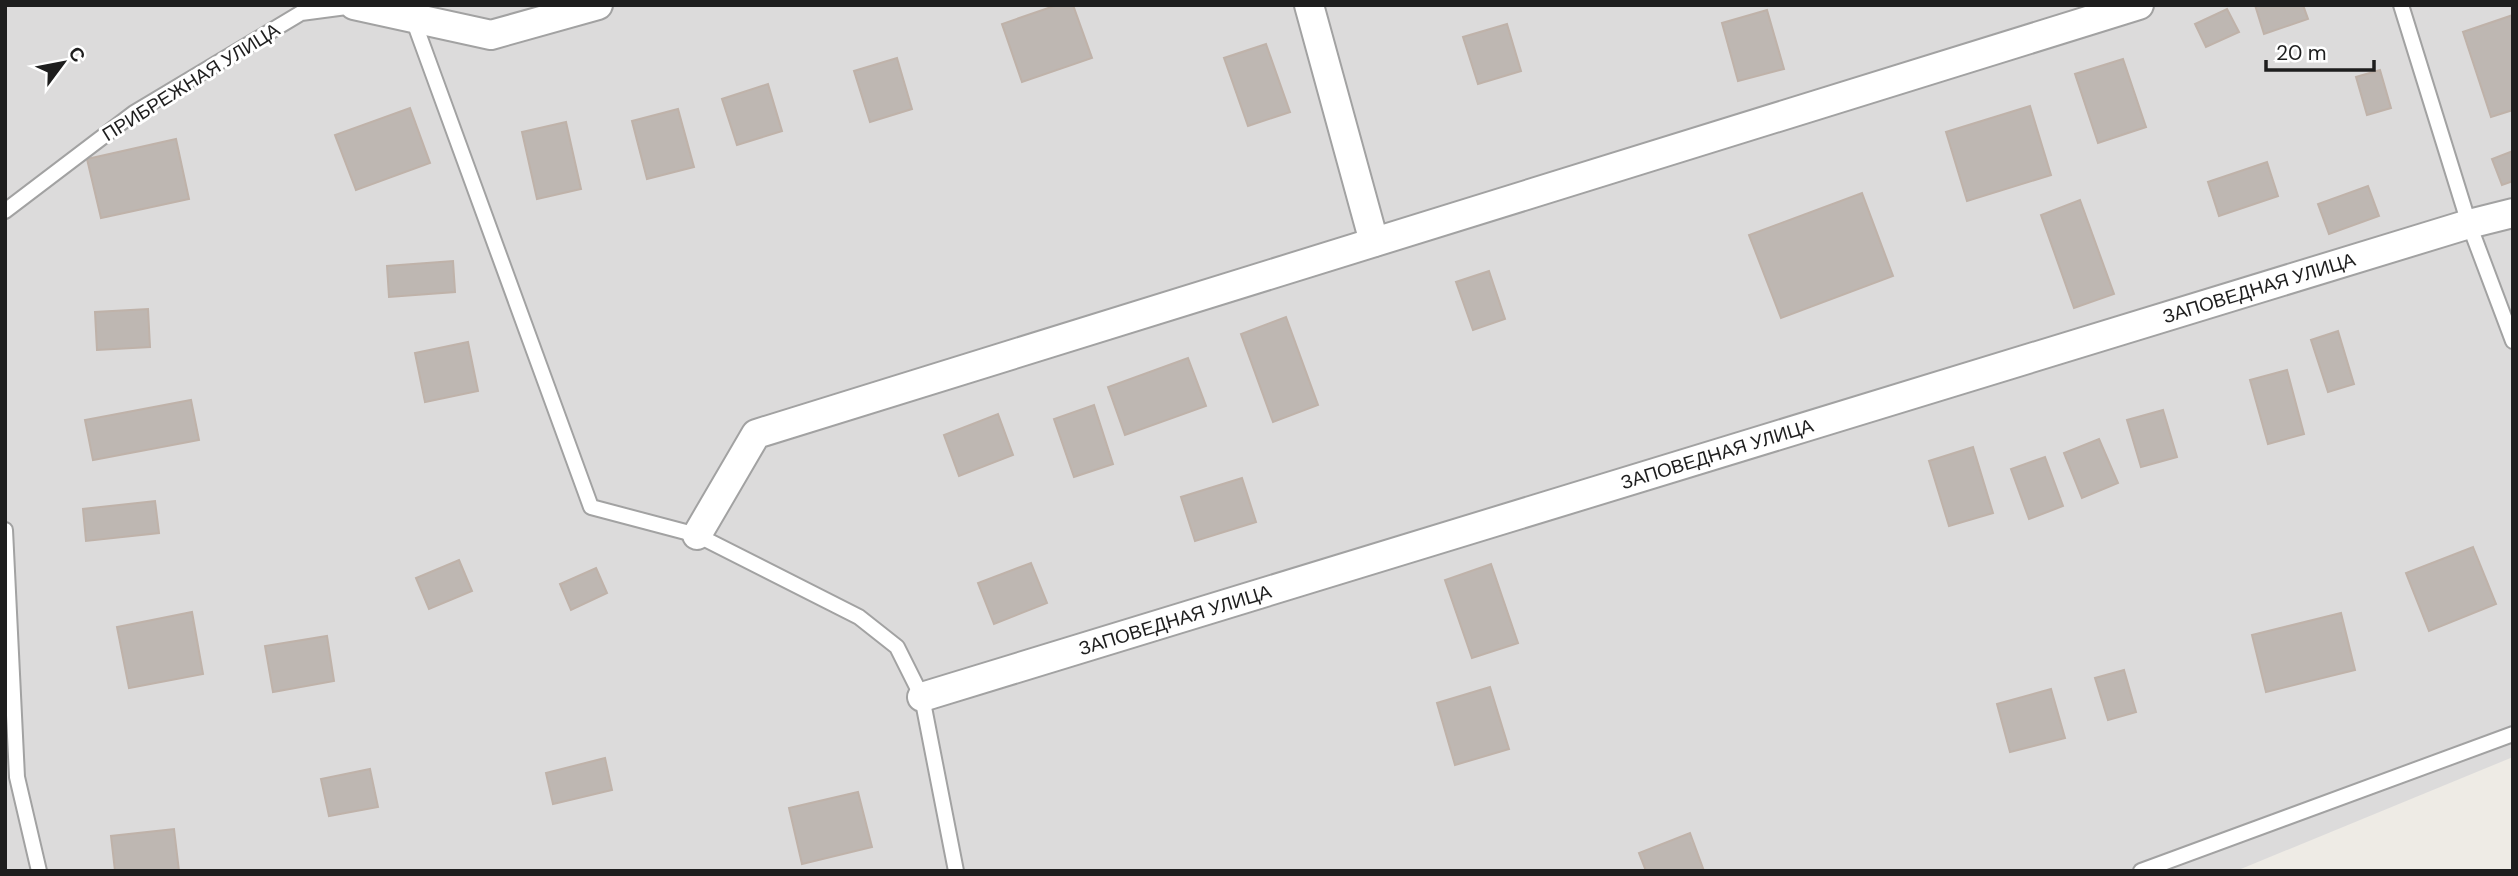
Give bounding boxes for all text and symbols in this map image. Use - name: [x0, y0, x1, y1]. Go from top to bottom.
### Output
- street label: ПРИБРЕЖНАЯ УЛИЦА: [98, 17, 285, 147]
- north arrow: [28, 28, 98, 98]
- scale bar: [2266, 28, 2374, 72]
- text: 20 m: [2276, 39, 2327, 67]
- text: С: [63, 42, 91, 67]
- street label: ЗАПОВЕДНАЯ УЛИЦА: [2160, 247, 2359, 329]
- street label: ЗАПОВЕДНАЯ УЛИЦА: [1618, 413, 1817, 495]
- street label: ЗАПОВЕДНАЯ УЛИЦА: [1076, 579, 1275, 661]

